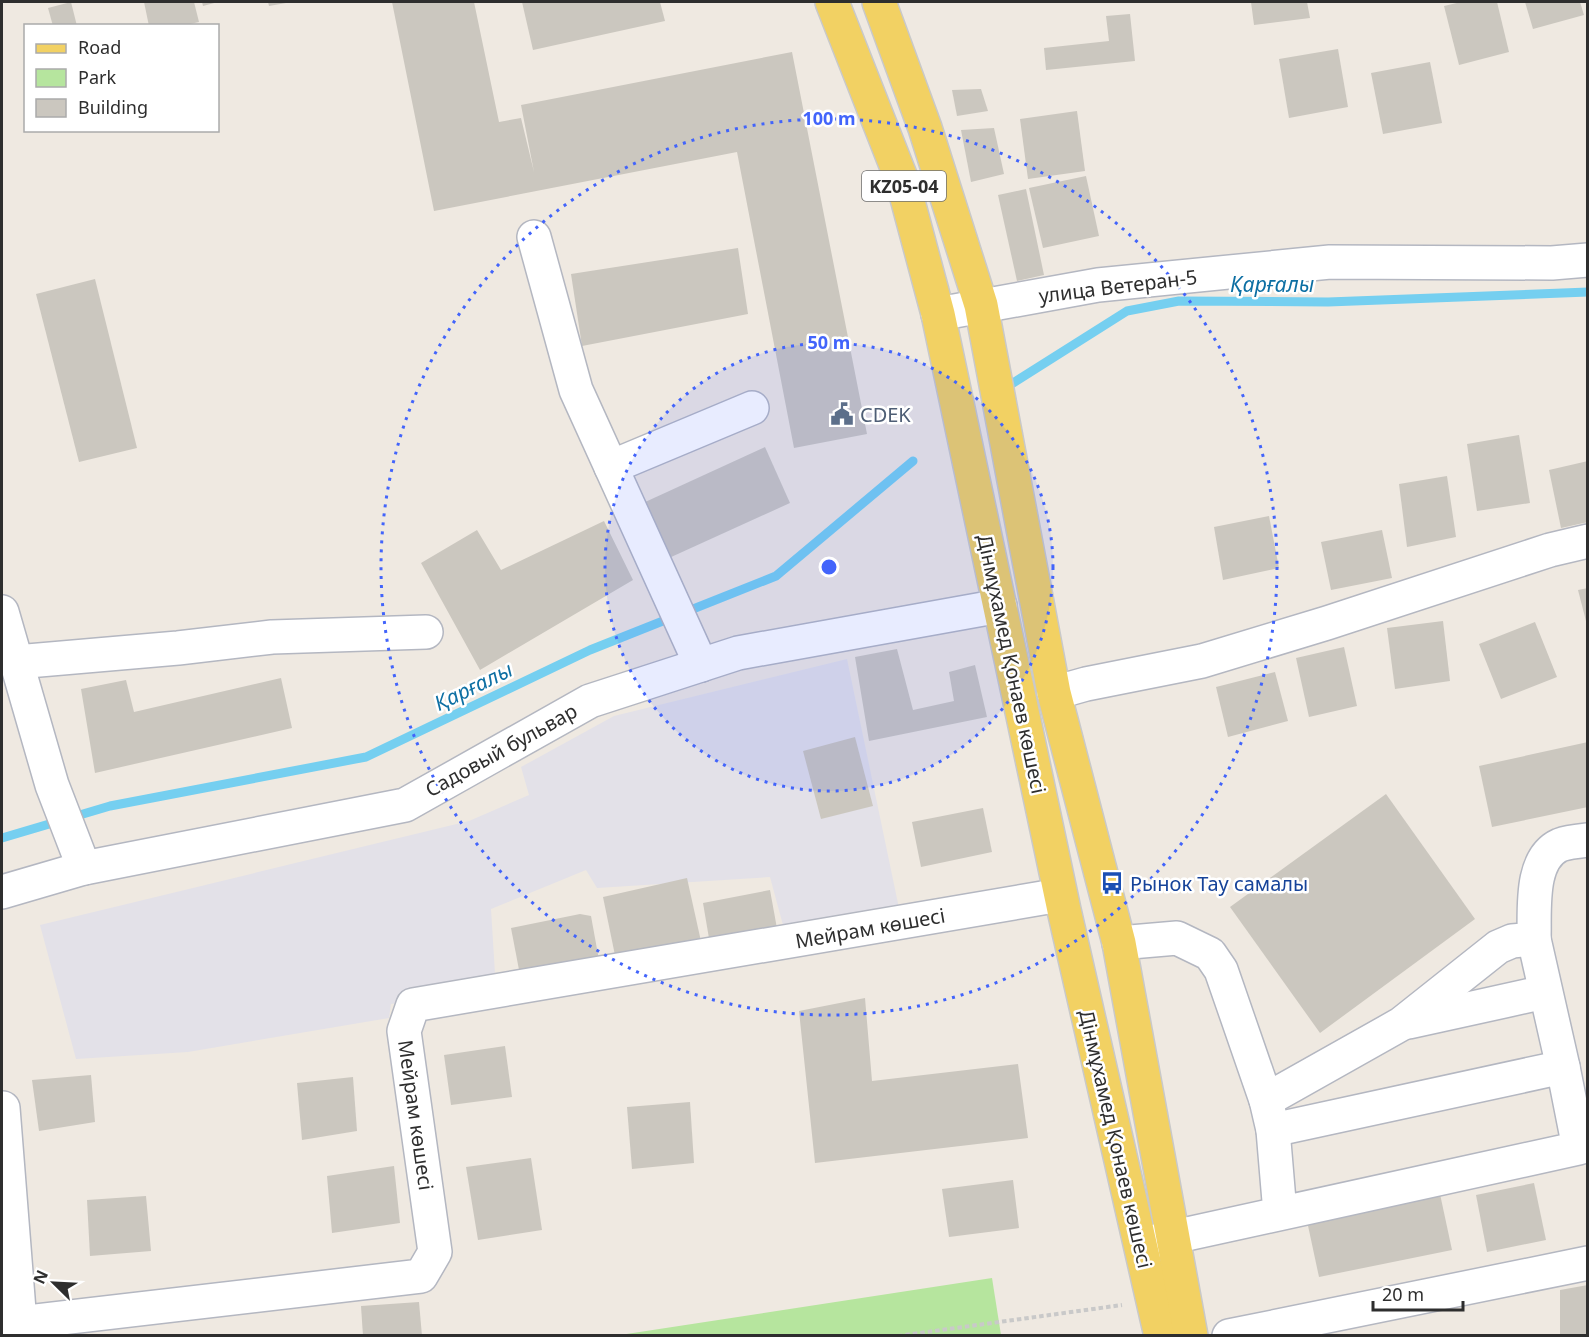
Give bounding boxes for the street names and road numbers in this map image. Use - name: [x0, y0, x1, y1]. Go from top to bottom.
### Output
- road number: KZ05-04: [862, 171, 946, 201]
- street label: улица Ветеран-5: [1037, 263, 1199, 309]
- street label: Дінмұхамед Қонаев көшесі: [971, 532, 1053, 796]
- street label: Садовый бульвар: [420, 697, 582, 803]
- street label: Мейрам көшесі: [793, 902, 947, 954]
- street label: Дінмұхамед Қонаев көшесі: [1073, 1007, 1159, 1271]
- street label: Мейрам көшесі: [392, 1038, 440, 1192]

